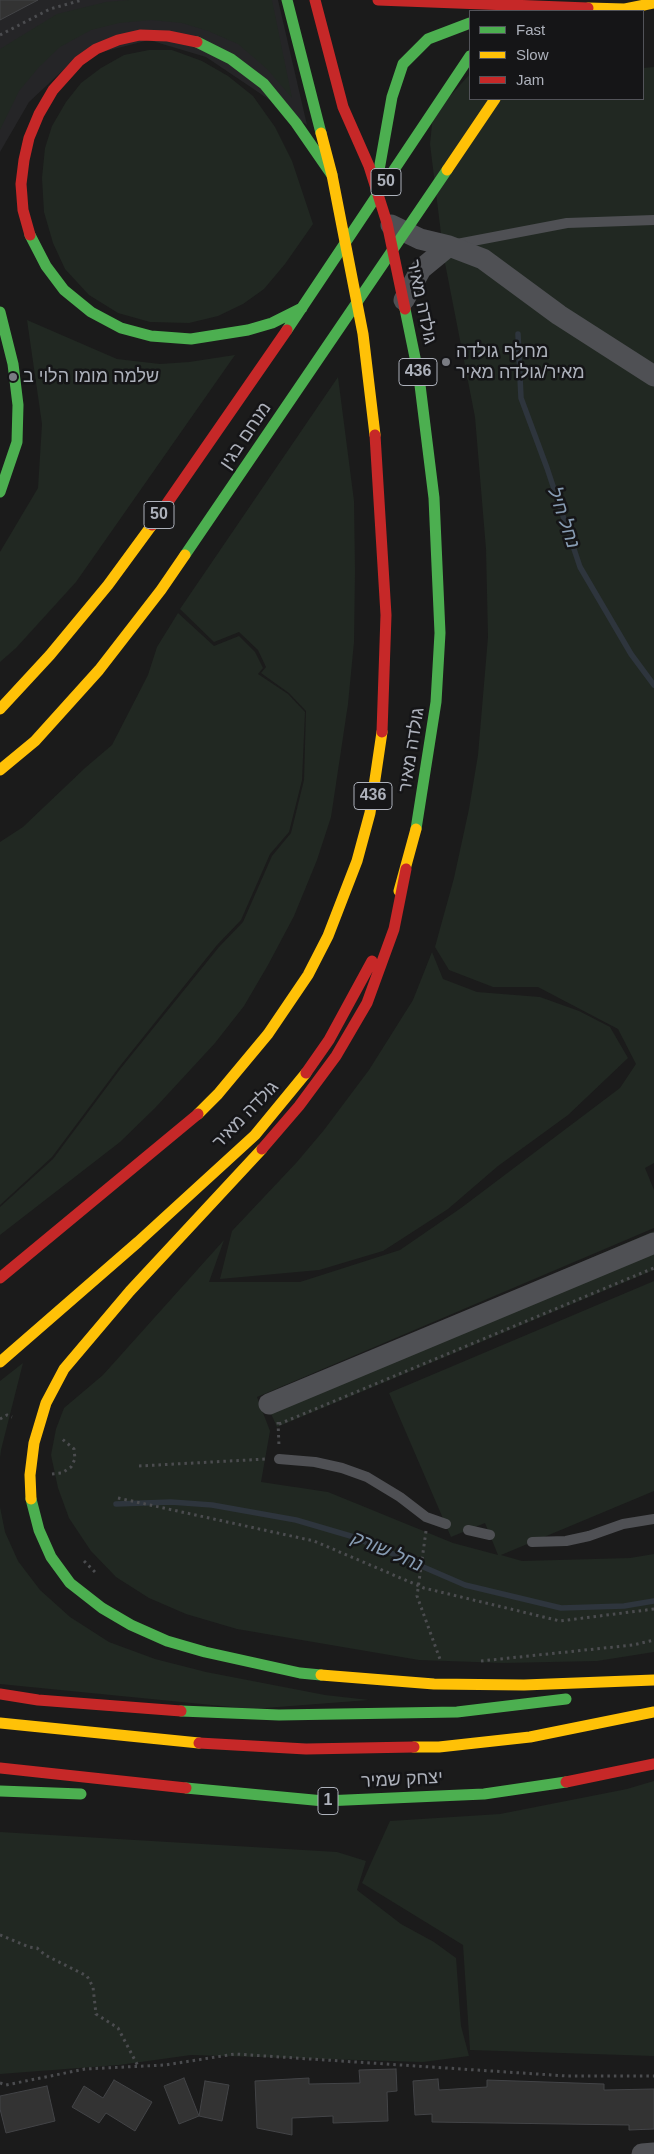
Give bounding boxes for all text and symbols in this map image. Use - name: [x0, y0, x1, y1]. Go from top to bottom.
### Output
- legend: [469, 10, 644, 100]
- text: Fast: [516, 21, 545, 38]
- text: Slow: [516, 46, 549, 63]
- text: Jam: [516, 71, 544, 88]
- road number: 50: [371, 168, 401, 196]
- street label: גולדה מאיר: [402, 258, 440, 346]
- place label: מחלף גולדה מאיר/גולדה מאיר: [456, 341, 585, 384]
- marker: מחלף גולדה מאיר/גולדה מאיר: [440, 356, 452, 368]
- road number: 436: [399, 358, 437, 386]
- place label: שלמה מומו הלוי ב: [23, 366, 159, 388]
- marker: שלמה מומו הלוי ב: [7, 371, 19, 383]
- street label: מנחם בגין: [216, 398, 276, 474]
- water label: נחל חיל: [542, 485, 584, 551]
- road number: 50: [144, 502, 174, 528]
- street label: גולדה מאיר: [395, 706, 429, 794]
- road number: 436: [354, 782, 392, 809]
- street label: גולדה מאיר: [208, 1077, 284, 1153]
- water label: נחל שורק: [348, 1527, 426, 1577]
- street label: יצחק שמיר: [361, 1767, 443, 1793]
- road number: 1: [318, 1788, 338, 1814]

